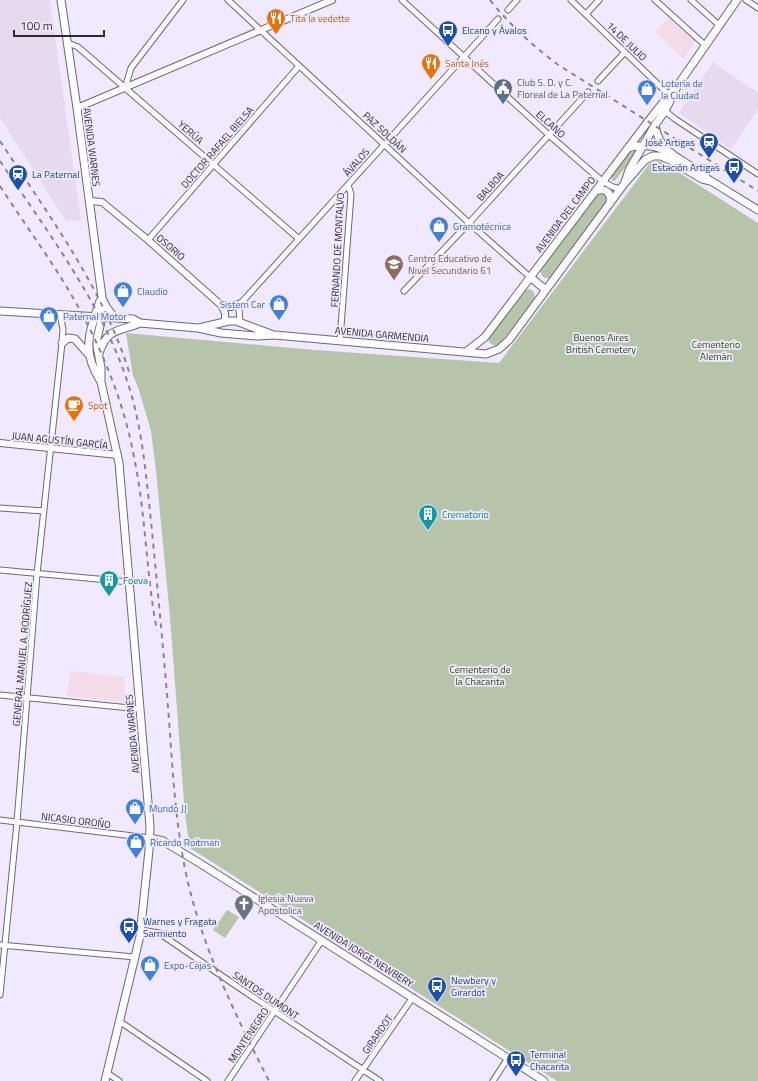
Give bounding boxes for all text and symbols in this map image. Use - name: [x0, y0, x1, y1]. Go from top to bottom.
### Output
- restaurant icon: Tita la vedette: [265, 7, 287, 35]
- place label: Tita la vedette: [290, 11, 350, 26]
- scale bar: [14, 12, 104, 38]
- text: 100 m: [20, 16, 53, 35]
- street label: 14 DE JULIO: [603, 18, 650, 65]
- bus stop icon: Elcano y Ávalos: [437, 19, 459, 47]
- place label: Elcano y Ávalos: [462, 23, 527, 38]
- restaurant icon: Santa Inés: [420, 52, 442, 80]
- place label: Santa Inés: [445, 56, 489, 71]
- place label: Club S. D. y C. Floreal de La Paternal: [517, 75, 608, 102]
- place label: Lotería de la Ciudad: [661, 76, 703, 103]
- public building icon: Club S. D. y C. Floreal de La Paternal: [492, 77, 514, 105]
- shop icon: Lotería de la Ciudad: [636, 78, 658, 106]
- street label: DOCTOR RAFAEL BIELSA: [178, 103, 257, 192]
- street label: AVENIDA WARNES: [79, 107, 104, 187]
- street label: ELCANO: [533, 107, 569, 142]
- street label: PAZ SOLDÁN: [359, 108, 410, 157]
- street label: YERÚA: [175, 117, 207, 148]
- station icon: José Artigas: [698, 131, 720, 159]
- place label: José Artigas: [645, 135, 695, 150]
- street label: ÁVALOS: [340, 145, 373, 180]
- bus stop icon: Estación Artigas: [723, 156, 745, 184]
- place label: Estación Artigas: [652, 160, 720, 175]
- station icon: La Paternal: [7, 163, 29, 191]
- place label: La Paternal: [32, 167, 80, 182]
- street label: BALBOA: [473, 168, 508, 205]
- street label: AVENIDA DEL CAMPO: [532, 173, 599, 256]
- street label: FERNANDO DE MONTALVO: [327, 192, 348, 308]
- shop icon: Gramotécnica: [428, 215, 450, 243]
- place label: Gramotécnica: [453, 219, 511, 234]
- street label: OSORIO: [153, 231, 189, 264]
- place label: Centro Educativo de Nivel Secundario 61: [408, 251, 492, 278]
- school or university icon: Centro Educativo de Nivel Secundario 61: [383, 253, 405, 281]
- shop icon: Claudio: [112, 280, 134, 308]
- place label: Claudio: [137, 284, 168, 299]
- shop icon: Sistem Car: [268, 293, 290, 321]
- place label: Sistem Car: [220, 297, 266, 312]
- shop icon: Paternal Motor: [38, 305, 60, 333]
- place label: Paternal Motor: [63, 309, 127, 324]
- street label: AVENIDA GARMENDIA: [334, 323, 430, 346]
- park label: Buenos Aires British Cemetery: [566, 330, 636, 357]
- park label: Cementerio Alemán: [692, 337, 740, 364]
- cafe icon: Spot: [63, 394, 85, 422]
- place label: Spot: [88, 398, 108, 413]
- street label: JUAN AGUSTÍN GARCÍA: [11, 428, 109, 453]
- building icon: Crematorio: [417, 503, 439, 531]
- place label: Crematorio: [442, 507, 489, 522]
- building icon: Foeva: [98, 569, 120, 597]
- place label: Foeva: [123, 573, 148, 588]
- street label: GENERAL MANUEL A. RODRÍGUEZ: [9, 581, 36, 727]
- park label: Cementerio de la Chacarita: [449, 662, 511, 689]
- street label: AVENIDA WARNES: [122, 694, 143, 774]
- shop icon: Mundo JJ: [124, 797, 146, 825]
- place label: Mundo JJ: [149, 801, 187, 816]
- street label: NICASIO OROÑO: [40, 809, 112, 832]
- shop icon: Ricardo Roitman: [125, 831, 147, 859]
- place label: Ricardo Roitman: [150, 835, 220, 850]
- place label: Iglesia Nueva Apostolica: [258, 891, 314, 918]
- church icon: Iglesia Nueva Apostolica: [233, 893, 255, 921]
- place label: Warnes y Fragata Sarmiento: [143, 914, 217, 941]
- bus stop icon: Warnes y Fragata Sarmiento: [118, 916, 140, 944]
- street label: AVENIDA JORGE NEWBERY: [311, 918, 417, 991]
- shop icon: Expo-Cajas: [139, 954, 161, 982]
- place label: Expo-Cajas: [164, 958, 212, 973]
- street label: SANTOS DUMONT: [230, 968, 303, 1024]
- place label: Newbery y Girardot: [451, 973, 496, 1000]
- bus stop icon: Newbery y Girardot: [426, 975, 448, 1003]
- street label: MONTENEGRO: [224, 1004, 273, 1066]
- street label: GIRARDOT: [358, 1011, 397, 1057]
- place label: Terminal Chacarita: [530, 1047, 569, 1074]
- bus stop icon: Terminal Chacarita: [505, 1049, 527, 1077]

